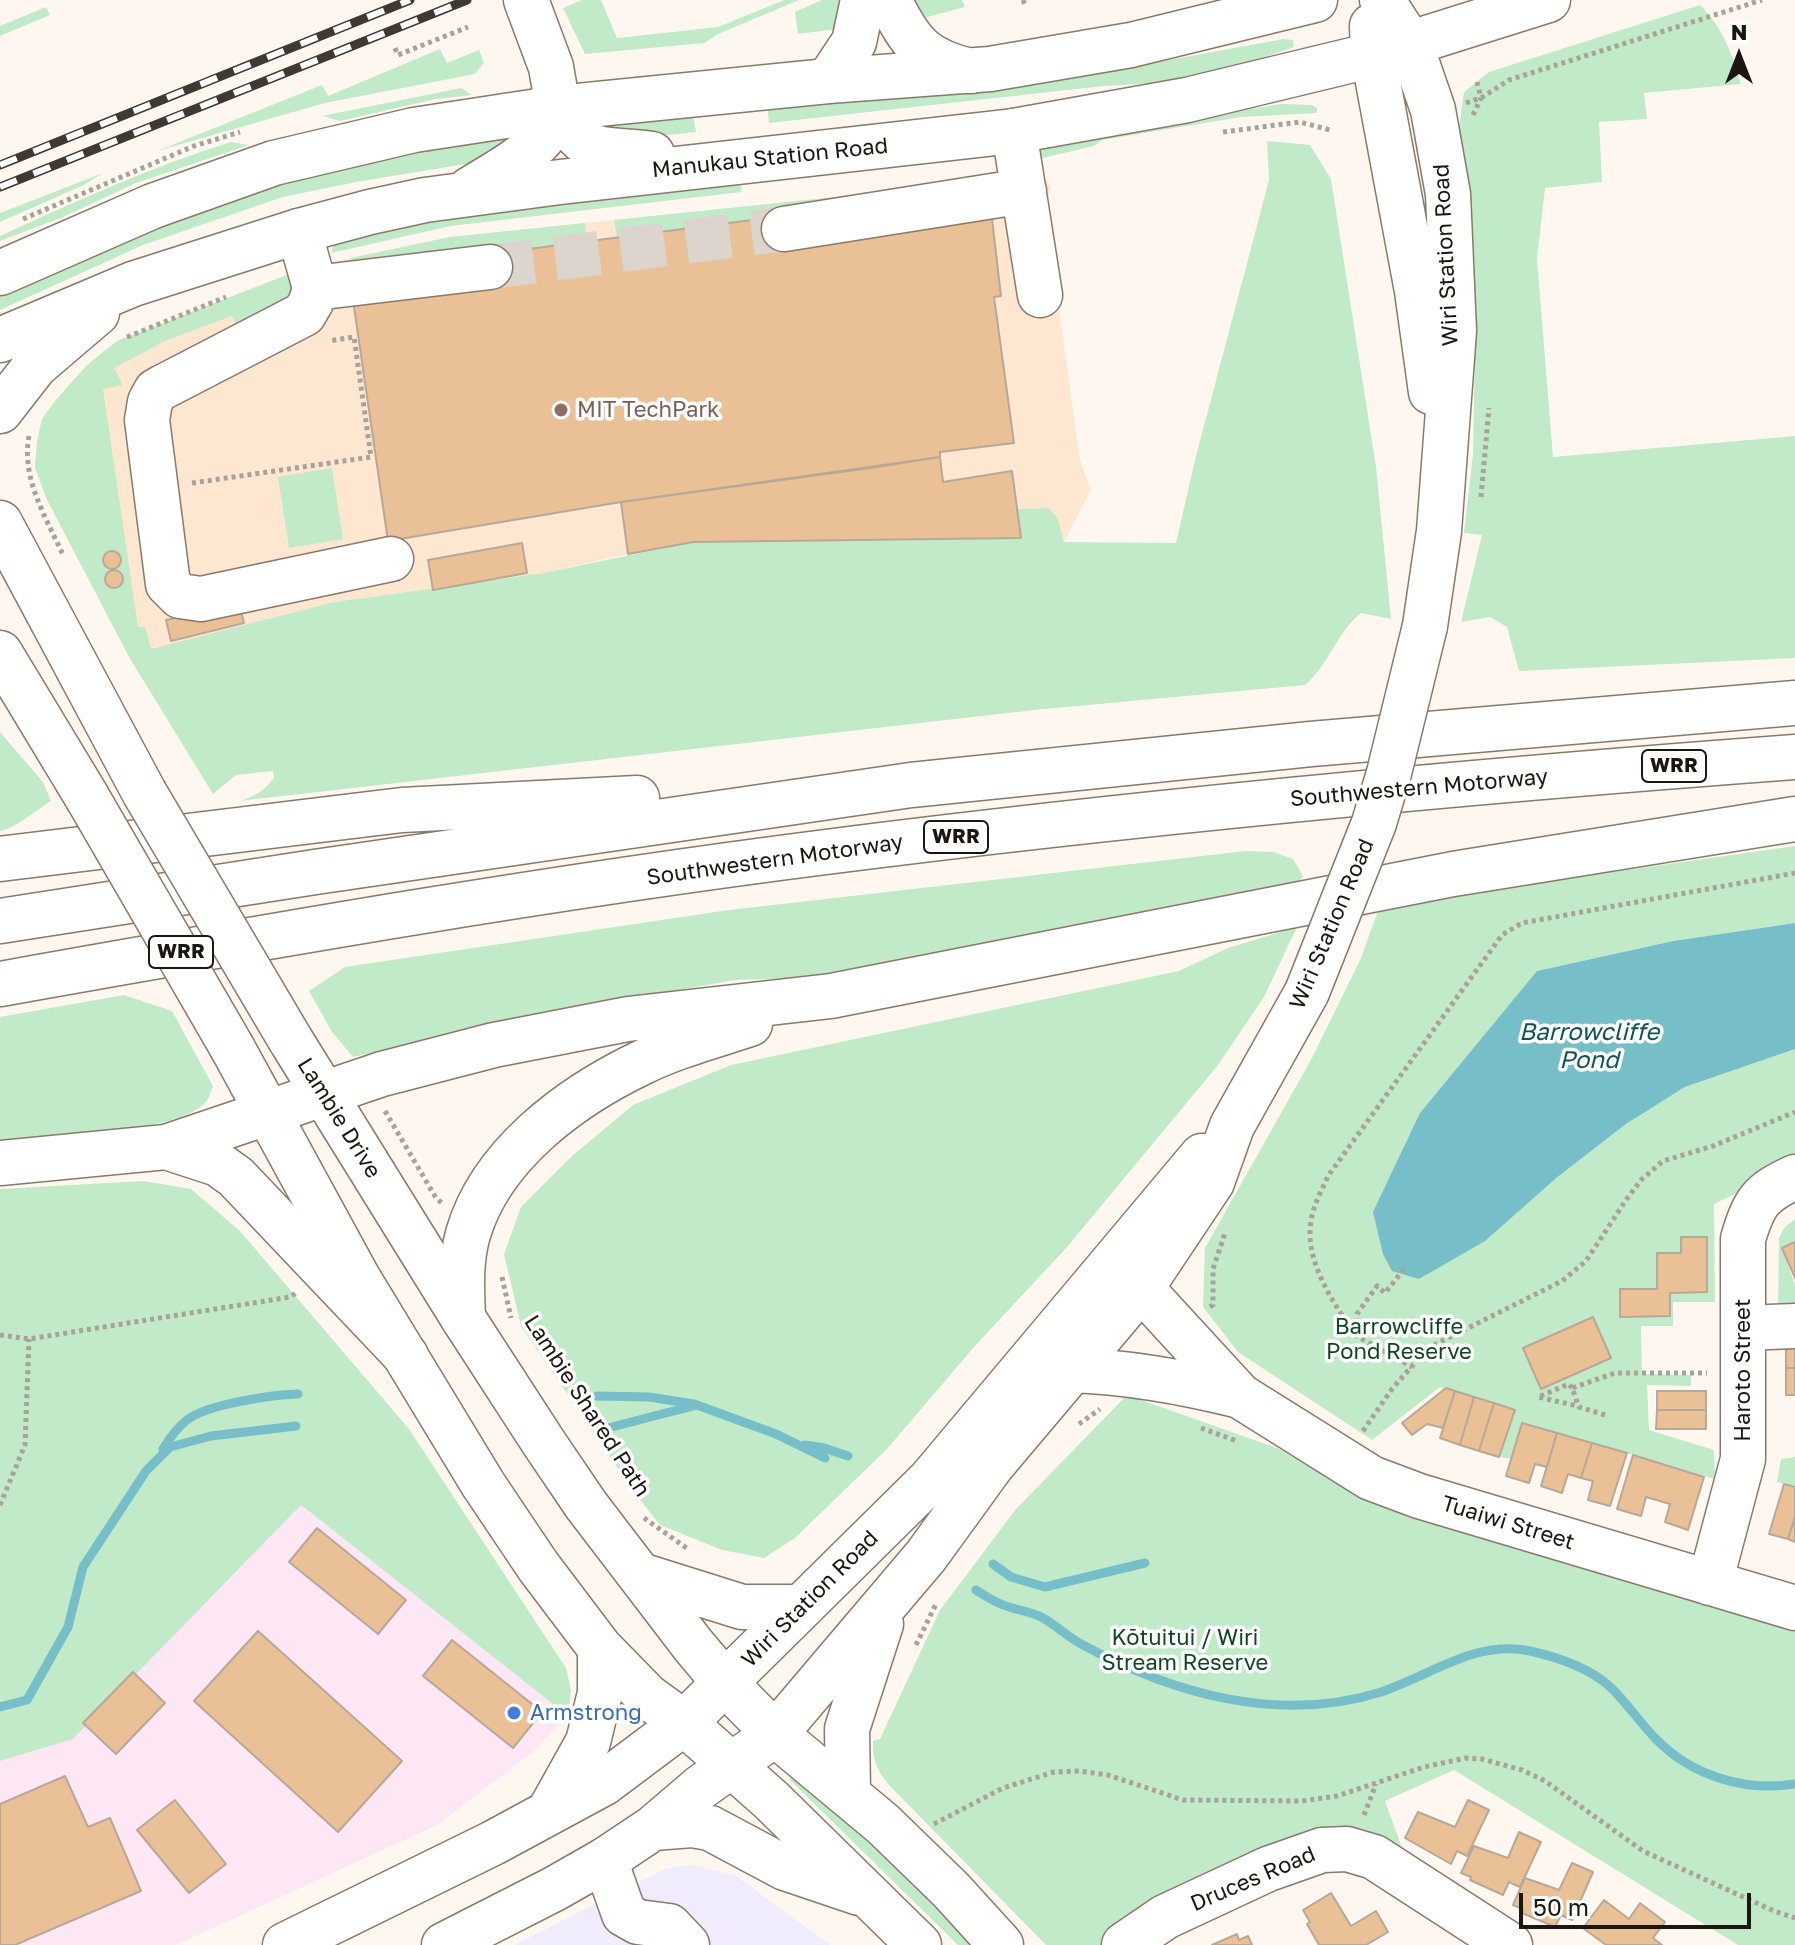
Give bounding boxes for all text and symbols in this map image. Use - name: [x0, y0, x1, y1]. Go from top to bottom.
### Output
- north arrow: [1699, 16, 1779, 96]
- text: N: [1731, 18, 1747, 45]
- street label: Manukau Station Road: [651, 132, 889, 184]
- street label: Wiri Station Road: [1428, 163, 1464, 347]
- place label: MIT TechPark: [577, 397, 720, 423]
- marker: MIT TechPark: [552, 401, 570, 419]
- road number: WRR: [1642, 750, 1706, 782]
- street label: Southwestern Motorway: [1289, 764, 1549, 812]
- road number: WRR: [924, 821, 988, 853]
- street label: Southwestern Motorway: [645, 829, 905, 891]
- street label: Wiri Station Road: [1284, 835, 1380, 1013]
- road number: WRR: [149, 936, 213, 968]
- water label: Barrowcliffe Pond: [1519, 1018, 1659, 1074]
- street label: Lambie Drive: [292, 1053, 386, 1183]
- street label: Haroto Street: [1730, 1298, 1756, 1442]
- street label: Lambie Shared Path: [518, 1310, 656, 1502]
- park label: Barrowcliffe Pond Reserve: [1326, 1314, 1472, 1366]
- street label: Tuaiwi Street: [1438, 1490, 1578, 1556]
- street label: Wiri Station Road: [736, 1525, 884, 1673]
- park label: Kōtuitui / Wiri Stream Reserve: [1102, 1625, 1268, 1676]
- place label: Armstrong: [530, 1700, 642, 1726]
- marker: Armstrong: [505, 1704, 523, 1722]
- street label: Druces Road: [1187, 1841, 1319, 1917]
- scale bar: [1523, 1877, 1755, 1927]
- text: 50 m: [1533, 1892, 1589, 1921]

